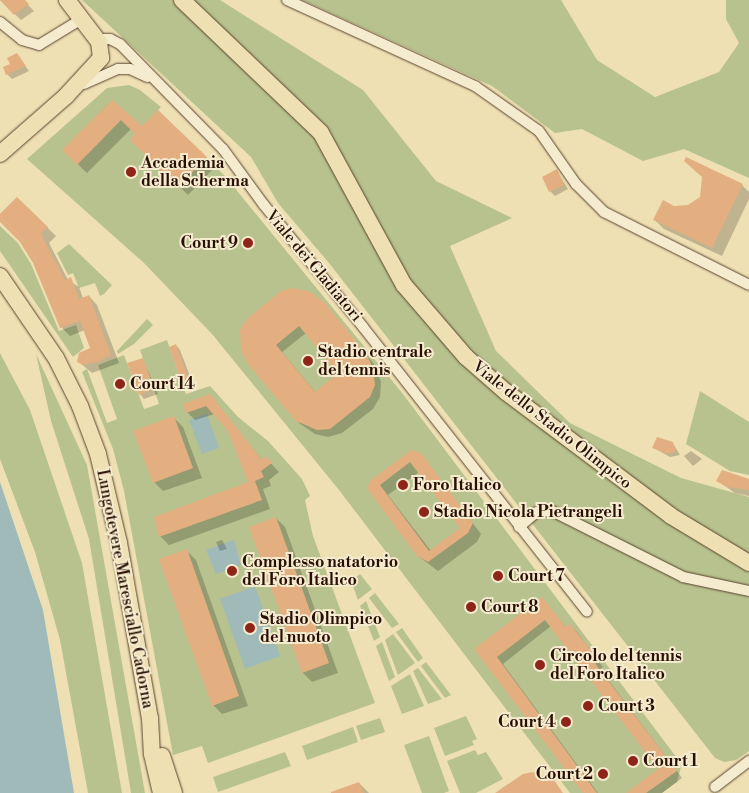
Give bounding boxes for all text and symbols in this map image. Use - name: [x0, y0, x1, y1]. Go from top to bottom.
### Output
- place label: Accademia della Scherma: [141, 153, 249, 191]
- marker: Accademia della Scherma: [125, 166, 137, 178]
- street label: Viale dei Gladiatori: [262, 206, 366, 326]
- place label: Court 9: [181, 233, 238, 253]
- marker: Court 9: [242, 237, 254, 249]
- place label: Stadio centrale del tennis: [318, 342, 432, 380]
- marker: Stadio centrale del tennis: [302, 355, 314, 367]
- street label: Viale dello Stadio Olimpico: [469, 357, 635, 493]
- place label: Court 14: [130, 374, 195, 394]
- marker: Court 14: [114, 378, 126, 390]
- street label: Lungotevere Maresciallo Cadorna: [92, 468, 158, 710]
- place label: Foro Italico: [413, 475, 501, 495]
- marker: Foro Italico: [397, 479, 409, 491]
- place label: Stadio Nicola Pietrangeli: [434, 502, 622, 522]
- marker: Stadio Nicola Pietrangeli: [418, 506, 430, 518]
- place label: Complesso natatorio del Foro Italico: [242, 552, 398, 590]
- marker: Complesso natatorio del Foro Italico: [226, 565, 238, 577]
- place label: Court 7: [508, 566, 565, 586]
- marker: Court 7: [492, 570, 504, 582]
- place label: Court 8: [481, 597, 539, 617]
- marker: Court 8: [465, 601, 477, 613]
- place label: Stadio Olimpico del nuoto: [260, 609, 382, 647]
- marker: Stadio Olimpico del nuoto: [244, 622, 256, 634]
- place label: Circolo del tennis del Foro Italico: [550, 646, 682, 684]
- marker: Circolo del tennis del Foro Italico: [534, 659, 546, 671]
- place label: Court 3: [598, 696, 655, 716]
- marker: Court 3: [582, 700, 594, 712]
- place label: Court 4: [498, 712, 556, 732]
- marker: Court 4: [560, 716, 572, 728]
- place label: Court 1: [643, 751, 698, 771]
- marker: Court 1: [627, 755, 639, 767]
- place label: Court 2: [536, 764, 593, 784]
- marker: Court 2: [597, 768, 609, 780]

